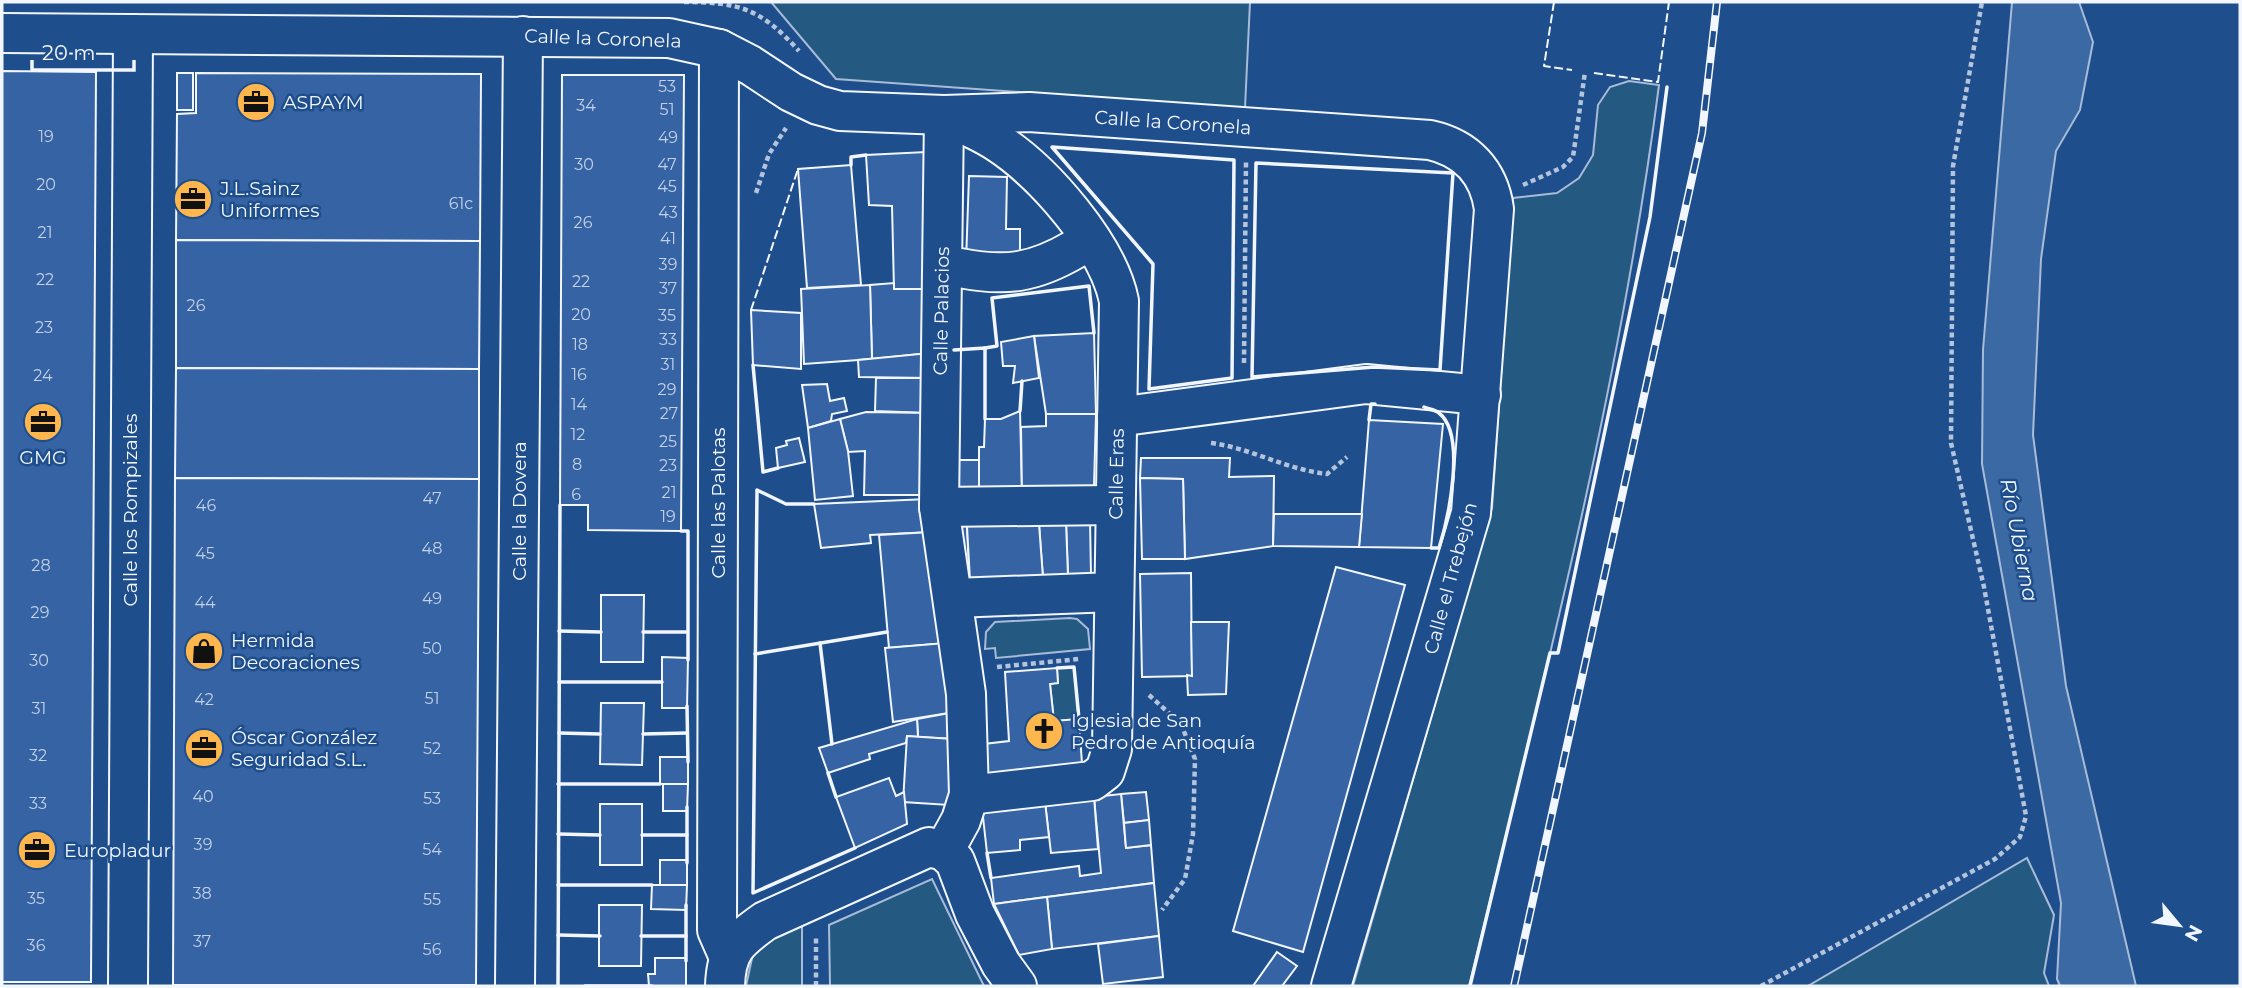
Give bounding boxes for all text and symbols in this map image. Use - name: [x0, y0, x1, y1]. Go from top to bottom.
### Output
- street label: Calle la Coronela: [524, 24, 682, 53]
- scale bar: [32, 28, 133, 72]
- text: 20 m: [42, 40, 96, 65]
- house number: 53: [658, 77, 676, 96]
- office icon: ASPAYM: [235, 81, 277, 123]
- place label: ASPAYM: [283, 91, 364, 114]
- house number: 34: [576, 96, 596, 115]
- house number: 51: [660, 100, 674, 119]
- street label: Calle la Coronela: [1094, 106, 1252, 139]
- house number: 19: [38, 127, 54, 146]
- house number: 49: [658, 128, 678, 147]
- house number: 30: [574, 155, 594, 174]
- house number: 47: [657, 155, 677, 174]
- house number: 20: [36, 175, 56, 194]
- place label: J.L.Sainz Uniformes: [219, 177, 320, 222]
- house number: 45: [657, 177, 677, 196]
- office icon: J.L.Sainz Uniformes: [172, 178, 214, 220]
- house number: 61c: [449, 194, 473, 213]
- house number: 43: [658, 203, 678, 222]
- house number: 26: [574, 213, 593, 232]
- house number: 21: [38, 223, 52, 242]
- house number: 41: [660, 229, 676, 248]
- street label: Calle Palacios: [929, 246, 954, 376]
- house number: 39: [659, 255, 677, 274]
- house number: 22: [36, 270, 54, 289]
- house number: 22: [572, 272, 590, 291]
- house number: 37: [659, 279, 677, 298]
- house number: 26: [187, 296, 206, 315]
- house number: 20: [571, 305, 591, 324]
- house number: 35: [658, 306, 676, 325]
- house number: 23: [35, 318, 53, 337]
- house number: 33: [659, 330, 677, 349]
- house number: 18: [572, 335, 588, 354]
- house number: 31: [661, 355, 675, 374]
- house number: 16: [571, 365, 587, 384]
- house number: 24: [33, 366, 53, 385]
- house number: 29: [658, 380, 676, 399]
- house number: 14: [571, 395, 588, 414]
- office icon: GMG: [22, 401, 64, 443]
- house number: 27: [660, 404, 678, 423]
- street label: Calle los Rompizales: [119, 413, 142, 607]
- house number: 12: [571, 425, 585, 444]
- street label: Calle las Palotas: [707, 427, 730, 579]
- street label: Calle Eras: [1104, 428, 1129, 520]
- house number: 25: [659, 432, 677, 451]
- street label: Calle la Dovera: [508, 441, 531, 581]
- place label: GMG: [19, 446, 67, 469]
- house number: 8: [572, 455, 582, 474]
- house number: 23: [659, 456, 677, 475]
- water label: Río Ubierna: [1995, 476, 2044, 604]
- house number: 21: [662, 483, 676, 502]
- house number: 6: [571, 485, 581, 504]
- house number: 47: [422, 489, 442, 508]
- house number: 46: [196, 496, 216, 515]
- street label: Calle el Trebejón: [1419, 500, 1482, 657]
- house number: 19: [660, 507, 676, 526]
- house number: 48: [422, 539, 442, 558]
- house number: 45: [195, 544, 215, 563]
- house number: 28: [31, 556, 51, 575]
- house number: 49: [422, 589, 442, 608]
- house number: 44: [194, 593, 216, 612]
- house number: 29: [31, 603, 49, 622]
- place label: Hermida Decoraciones: [231, 629, 360, 674]
- shop icon: Hermida Decoraciones: [183, 630, 225, 672]
- house number: 50: [422, 639, 442, 658]
- house number: 30: [29, 651, 49, 670]
- house number: 51: [425, 689, 439, 708]
- house number: 42: [194, 690, 214, 709]
- house number: 31: [32, 699, 46, 718]
- place label: Iglesia de San Pedro de Antioquía: [1071, 709, 1256, 754]
- church icon: Iglesia de San Pedro de Antioquía: [1023, 710, 1065, 752]
- place label: Óscar González Seguridad S.L.: [231, 726, 377, 771]
- office icon: Óscar González Seguridad S.L.: [183, 727, 225, 769]
- house number: 52: [423, 739, 441, 758]
- house number: 32: [29, 746, 47, 765]
- house number: 40: [192, 787, 214, 806]
- house number: 53: [423, 789, 441, 808]
- house number: 33: [29, 794, 47, 813]
- office icon: Europladur: [16, 829, 58, 871]
- house number: 39: [194, 835, 212, 854]
- place label: Europladur: [64, 839, 171, 862]
- house number: 54: [422, 840, 442, 859]
- house number: 38: [192, 884, 212, 903]
- house number: 35: [27, 889, 45, 908]
- house number: 55: [423, 890, 441, 909]
- north arrow: [2144, 890, 2214, 960]
- text: N: [2180, 921, 2207, 945]
- house number: 37: [193, 932, 211, 951]
- house number: 36: [27, 936, 46, 955]
- house number: 56: [423, 940, 442, 959]

